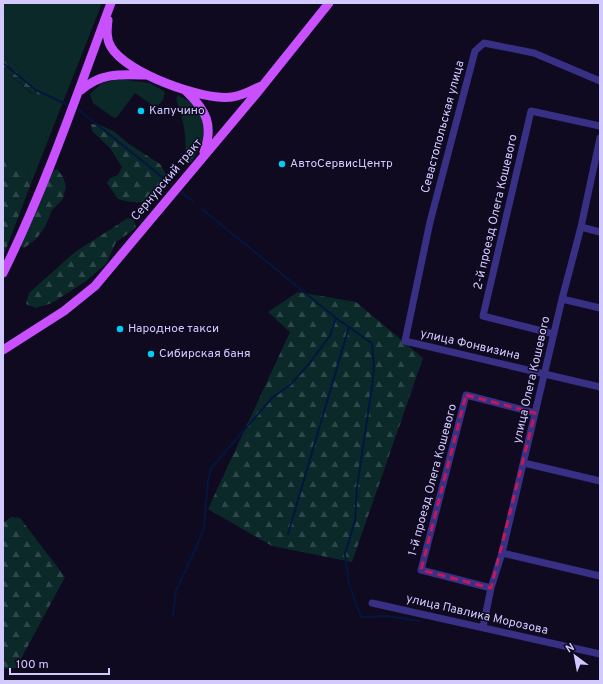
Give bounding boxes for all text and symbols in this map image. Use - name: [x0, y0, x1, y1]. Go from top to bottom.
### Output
- street label: Севастопольская улица: [418, 59, 468, 195]
- place label: Капучино: [149, 103, 205, 119]
- marker: Капучино: [136, 106, 146, 116]
- street label: 2-й проезд Олега Кошевого: [470, 132, 522, 291]
- street label: Сернурский тракт: [128, 135, 206, 224]
- place label: АвтоСервисЦентр: [290, 156, 393, 172]
- marker: АвтоСервисЦентр: [277, 159, 287, 169]
- street label: улица Олега Кошевого: [510, 315, 554, 445]
- place label: Народное такси: [128, 321, 219, 337]
- marker: Народное такси: [115, 324, 125, 334]
- street label: улица Фонвизина: [419, 326, 521, 364]
- place label: Сибирская баня: [159, 346, 250, 362]
- marker: Сибирская баня: [146, 349, 156, 359]
- street label: 1-й проезд Олега Кошевого: [405, 402, 461, 558]
- street label: улица Павлика Морозова: [404, 591, 550, 639]
- north arrow: [555, 636, 595, 676]
- text: N: [563, 640, 577, 656]
- scale bar: [10, 650, 109, 676]
- text: 100 m: [16, 657, 49, 673]

